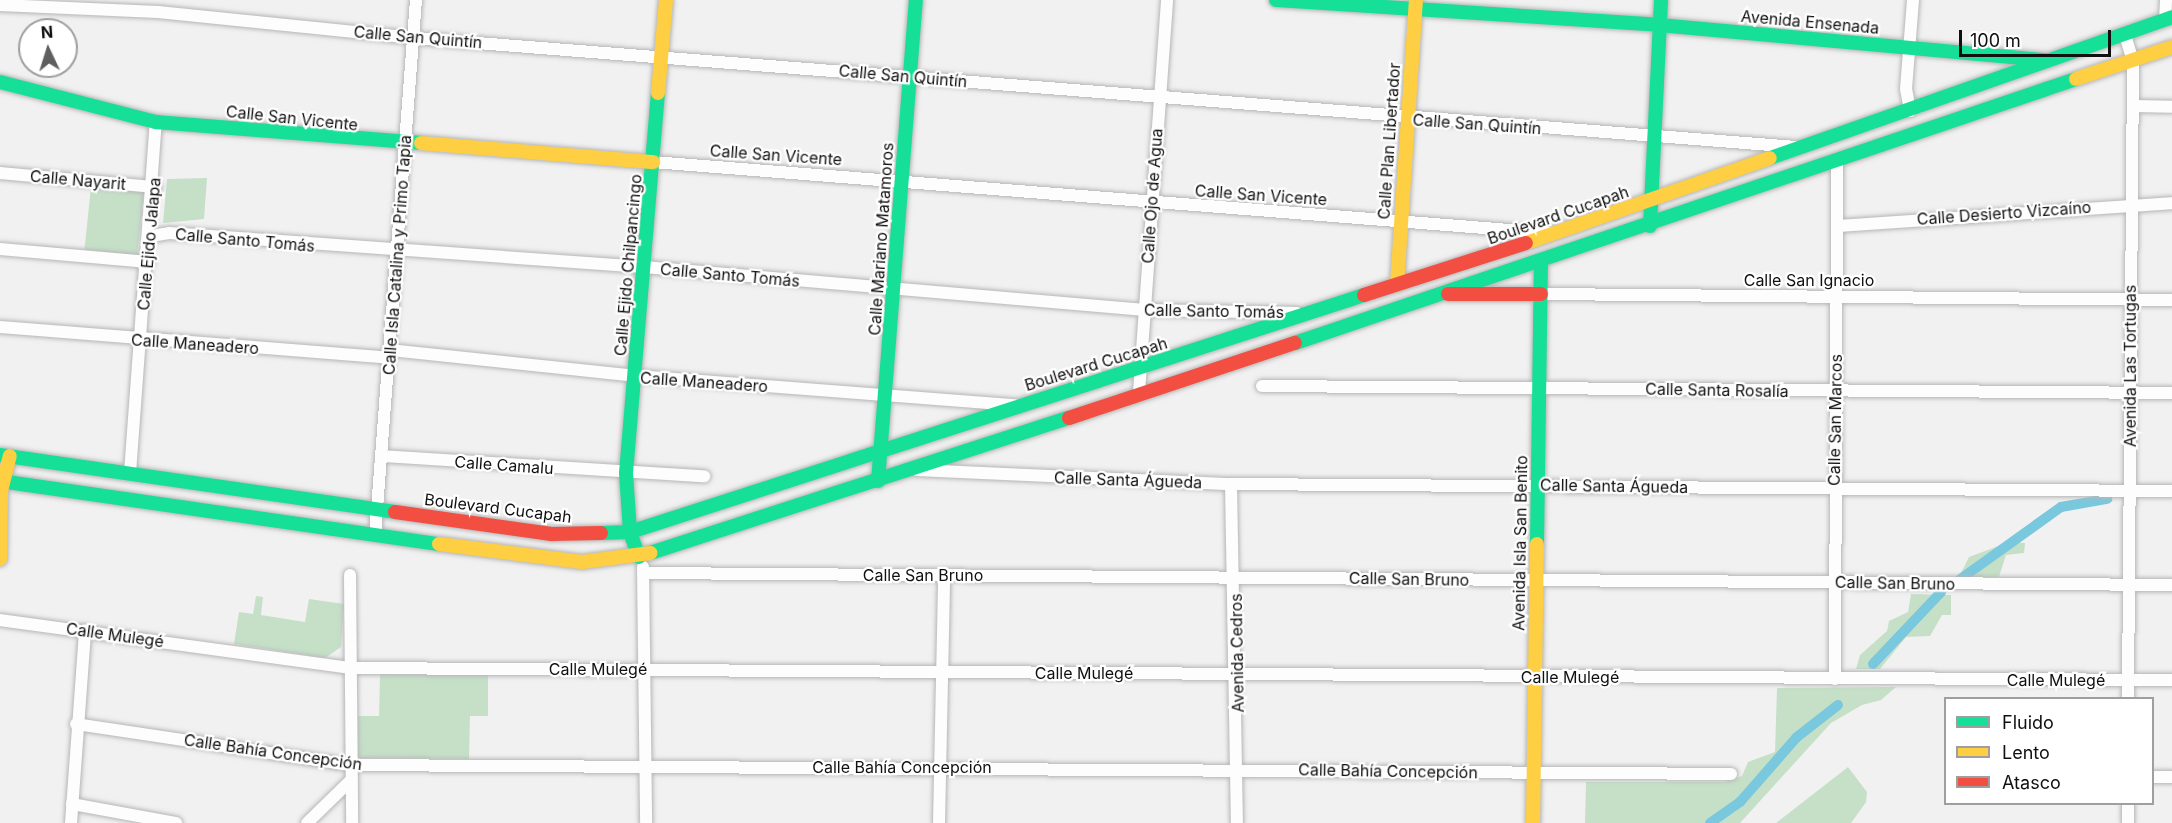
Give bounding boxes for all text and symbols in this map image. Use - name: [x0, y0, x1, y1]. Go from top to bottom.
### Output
- street label: Avenida Ensenada: [1740, 6, 1880, 38]
- north arrow: [18, 18, 78, 78]
- scale bar: [1962, 18, 2114, 56]
- text: N: [40, 22, 54, 42]
- street label: Calle San Quintín: [353, 22, 483, 52]
- text: 100 m: [1970, 30, 2021, 51]
- street label: Calle San Quintín: [838, 61, 968, 91]
- street label: Calle Plan Libertador: [1374, 62, 1404, 220]
- street label: Calle San Vicente: [225, 102, 359, 134]
- street label: Calle San Quintín: [1412, 110, 1542, 138]
- street label: Calle Ojo de Agua: [1138, 128, 1166, 264]
- street label: Calle Isla Catalina y Primo Tapia: [379, 134, 415, 376]
- street label: Calle San Vicente: [709, 141, 843, 169]
- street label: Calle Mariano Matamoros: [865, 142, 897, 336]
- street label: Calle Nayarit: [29, 166, 127, 194]
- street label: Calle Ejido Chilpancingo: [610, 173, 646, 357]
- street label: Calle Ejido Jalapa: [134, 177, 164, 311]
- street label: Calle San Vicente: [1194, 181, 1328, 209]
- street label: Boulevard Cucapah: [1485, 182, 1631, 248]
- street label: Calle Desierto Vizcaíno: [1916, 197, 2092, 229]
- street label: Calle Santo Tomás: [174, 224, 316, 256]
- street label: Calle Santo Tomás: [659, 259, 801, 291]
- street label: Calle San Ignacio: [1744, 270, 1874, 290]
- street label: Avenida Las Tortugas: [2120, 285, 2140, 447]
- street label: Calle Santo Tomás: [1144, 300, 1284, 322]
- street label: Calle Maneadero: [130, 330, 260, 358]
- street label: Boulevard Cucapah: [1022, 333, 1170, 395]
- street label: Calle San Marcos: [1824, 354, 1846, 486]
- street label: Calle Maneadero: [639, 368, 769, 396]
- street label: Calle Santa Rosalía: [1645, 379, 1789, 401]
- street label: Calle Camalu: [454, 452, 554, 478]
- street label: Avenida Isla San Benito: [1509, 455, 1531, 631]
- street label: Calle Santa Águeda: [1054, 468, 1202, 492]
- street label: Calle Santa Águeda: [1540, 475, 1688, 497]
- street label: Boulevard Cucapah: [423, 489, 573, 527]
- street label: Calle San Bruno: [863, 565, 983, 585]
- street label: Calle San Bruno: [1349, 568, 1469, 590]
- street label: Calle San Bruno: [1835, 572, 1955, 594]
- street label: Avenida Cedros: [1226, 593, 1248, 713]
- street label: Calle Mulegé: [65, 619, 165, 651]
- street label: Calle Mulegé: [549, 659, 647, 679]
- street label: Calle Mulegé: [1035, 663, 1133, 683]
- street label: Calle Mulegé: [1521, 667, 1619, 687]
- street label: Calle Mulegé: [2007, 670, 2105, 690]
- legend: [1944, 697, 2154, 805]
- text: Fluido: [2002, 712, 2054, 733]
- street label: Calle Bahía Concepción: [183, 730, 363, 774]
- text: Lento: [2002, 742, 2050, 763]
- street label: Calle Bahía Concepción: [812, 757, 992, 777]
- street label: Calle Bahía Concepción: [1298, 760, 1478, 782]
- text: Atasco: [2002, 772, 2061, 793]

